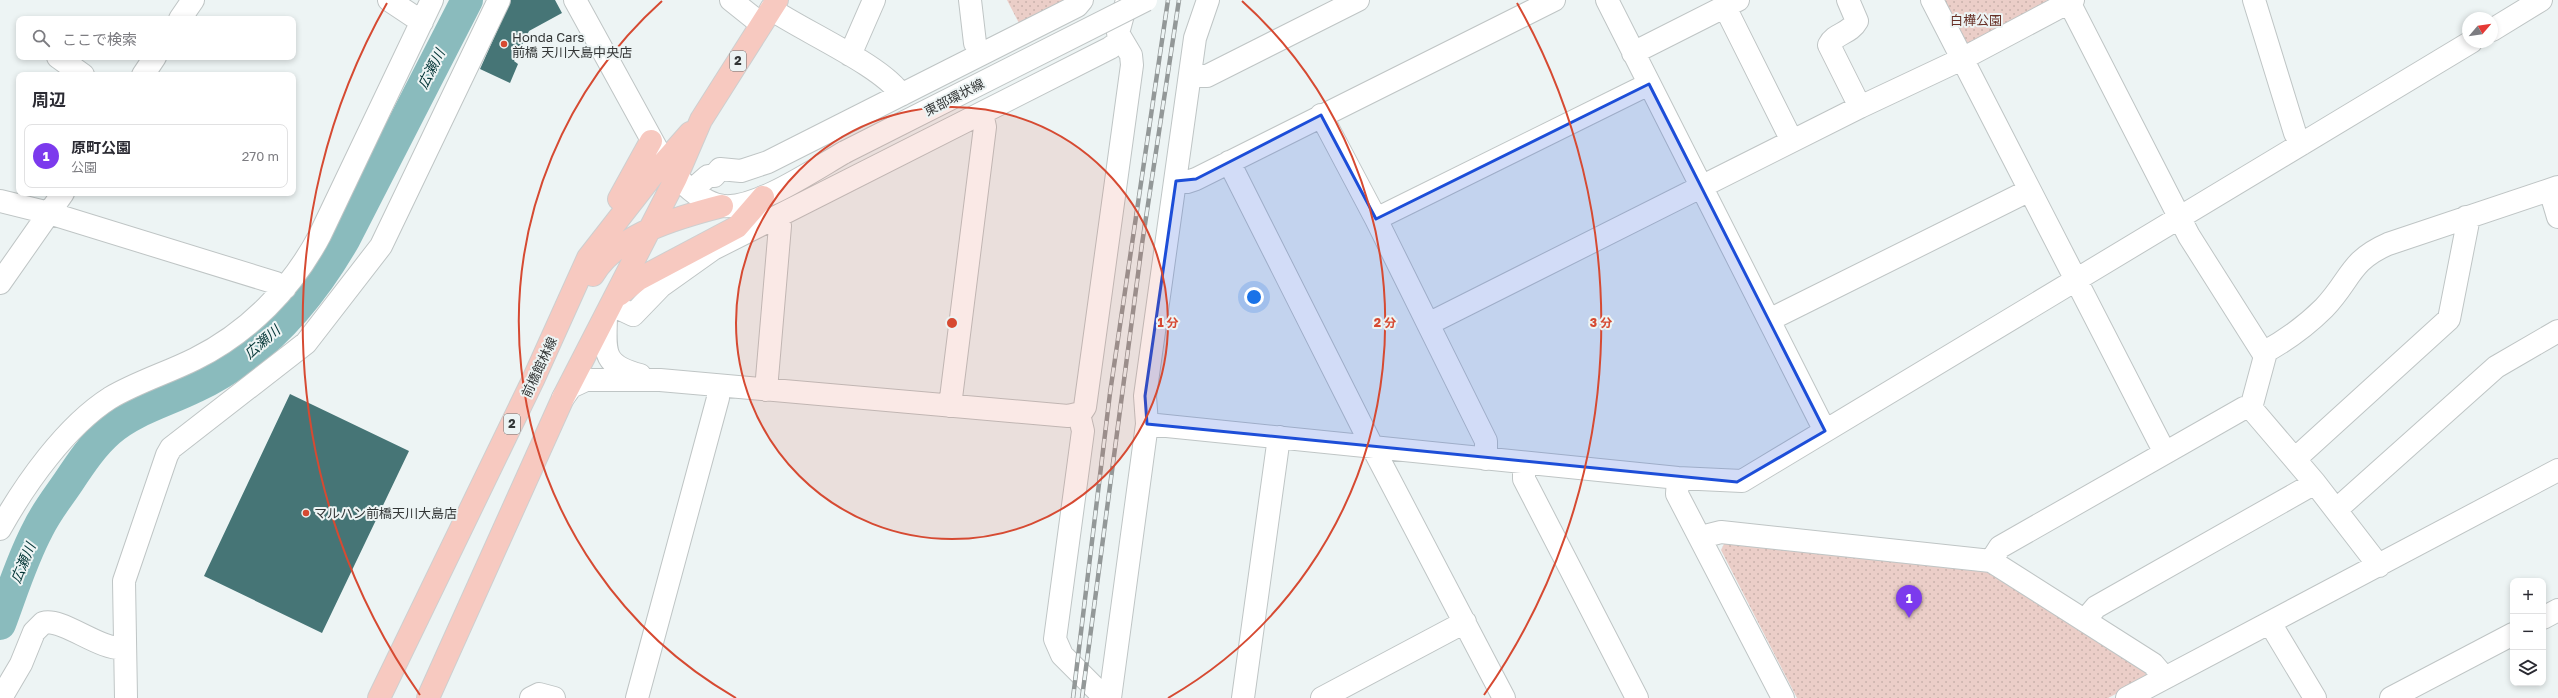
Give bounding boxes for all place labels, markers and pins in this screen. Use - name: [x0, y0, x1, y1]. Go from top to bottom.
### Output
- place label: Honda Cars 前橋 天川大島中央店: [512, 29, 632, 60]
- marker: Honda Cars 前橋 天川大島中央店: [499, 39, 509, 49]
- centre of rings: [945, 316, 959, 330]
- place label: マルハン前橋天川大島店: [314, 505, 457, 521]
- marker: マルハン前橋天川大島店: [301, 508, 311, 518]
- pin: 1: [1896, 585, 1922, 618]

